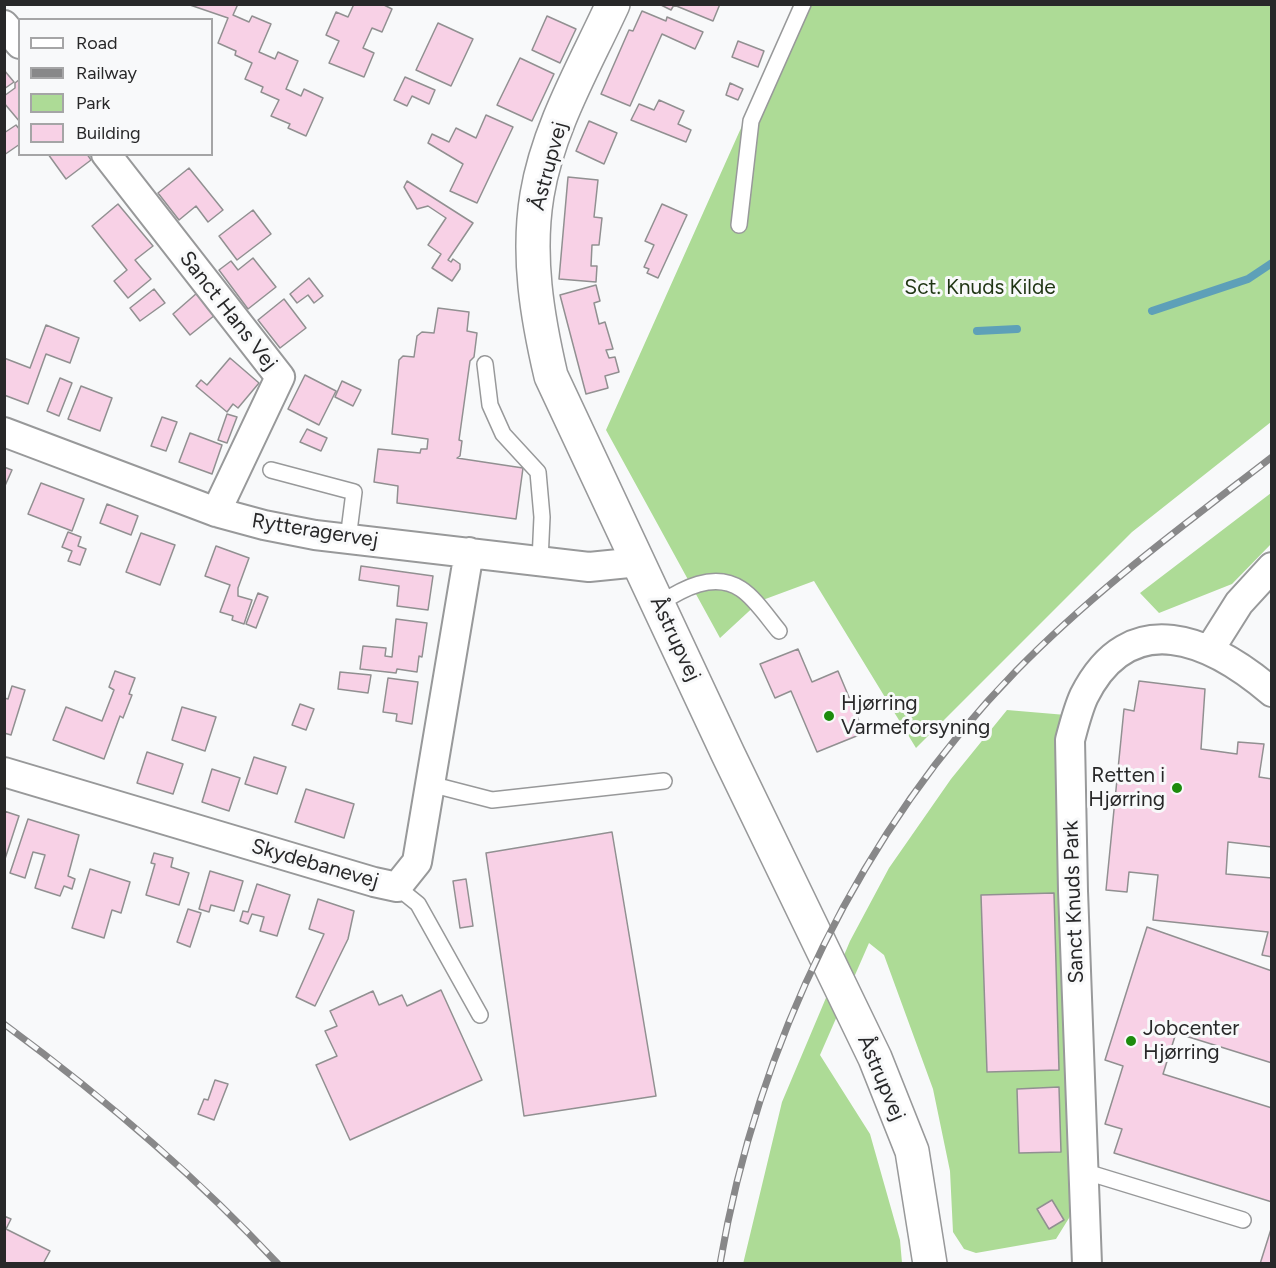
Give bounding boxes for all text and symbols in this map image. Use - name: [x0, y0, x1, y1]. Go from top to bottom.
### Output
- legend: [18, 18, 213, 156]
- text: Road: [76, 32, 117, 54]
- text: Railway: [76, 62, 137, 84]
- text: Park: [76, 92, 110, 114]
- street label: Åstrupvej: [525, 119, 573, 213]
- text: Building: [76, 122, 141, 144]
- street label: Sanct Hans Vej: [174, 247, 282, 375]
- park label: Sct. Knuds Kilde: [904, 275, 1056, 301]
- street label: Rytteragervej: [250, 509, 380, 553]
- street label: Åstrupvej: [644, 593, 706, 685]
- place label: Hjørring Varmeforsyning: [841, 691, 990, 741]
- marker: Hjørring Varmeforsyning: [822, 709, 836, 723]
- place label: Retten i Hjørring: [1088, 763, 1165, 813]
- marker: Retten i Hjørring: [1170, 781, 1184, 795]
- street label: Sanct Knuds Park: [1059, 820, 1089, 984]
- street label: Skydebanevej: [248, 834, 382, 894]
- place label: Jobcenter Hjørring: [1143, 1016, 1239, 1066]
- street label: Åstrupvej: [852, 1031, 910, 1125]
- marker: Jobcenter Hjørring: [1124, 1034, 1138, 1048]

